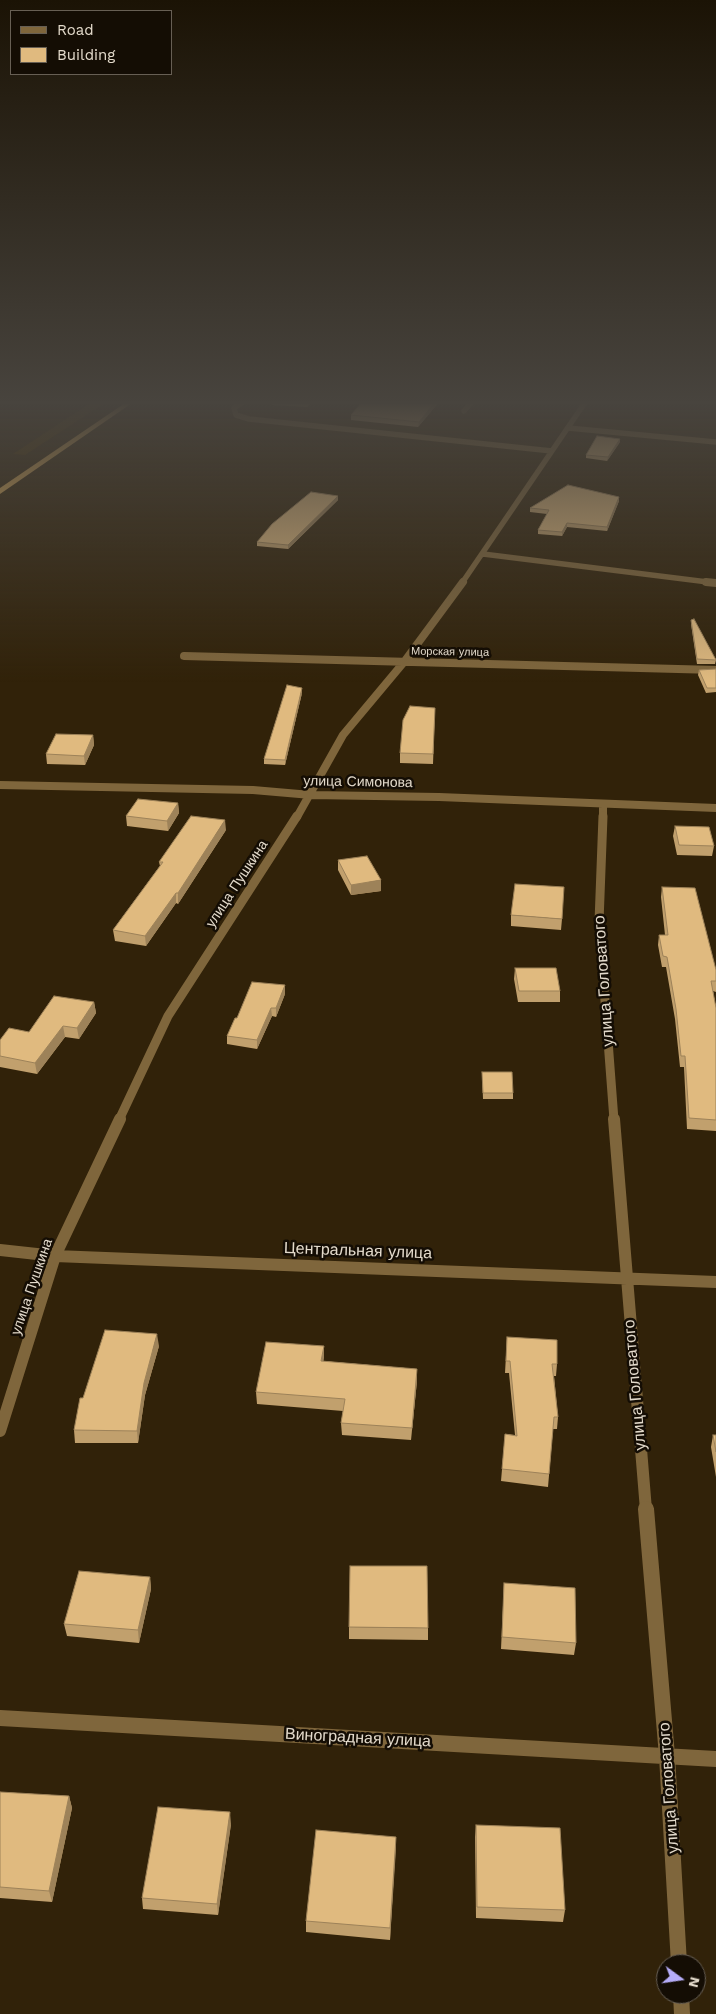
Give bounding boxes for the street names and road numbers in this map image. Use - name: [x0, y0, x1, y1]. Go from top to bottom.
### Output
- street label: Морская улица: [411, 645, 489, 659]
- street label: улица Симонова: [303, 773, 413, 791]
- street label: улица Пушкина: [202, 837, 272, 931]
- street label: улица Головатого: [590, 915, 618, 1047]
- street label: улица Пушкина: [8, 1237, 56, 1337]
- street label: Центральная улица: [284, 1239, 432, 1263]
- street label: улица Головатого: [620, 1319, 650, 1451]
- street label: улица Головатого: [655, 1722, 683, 1854]
- street label: Виноградная улица: [285, 1725, 431, 1751]

